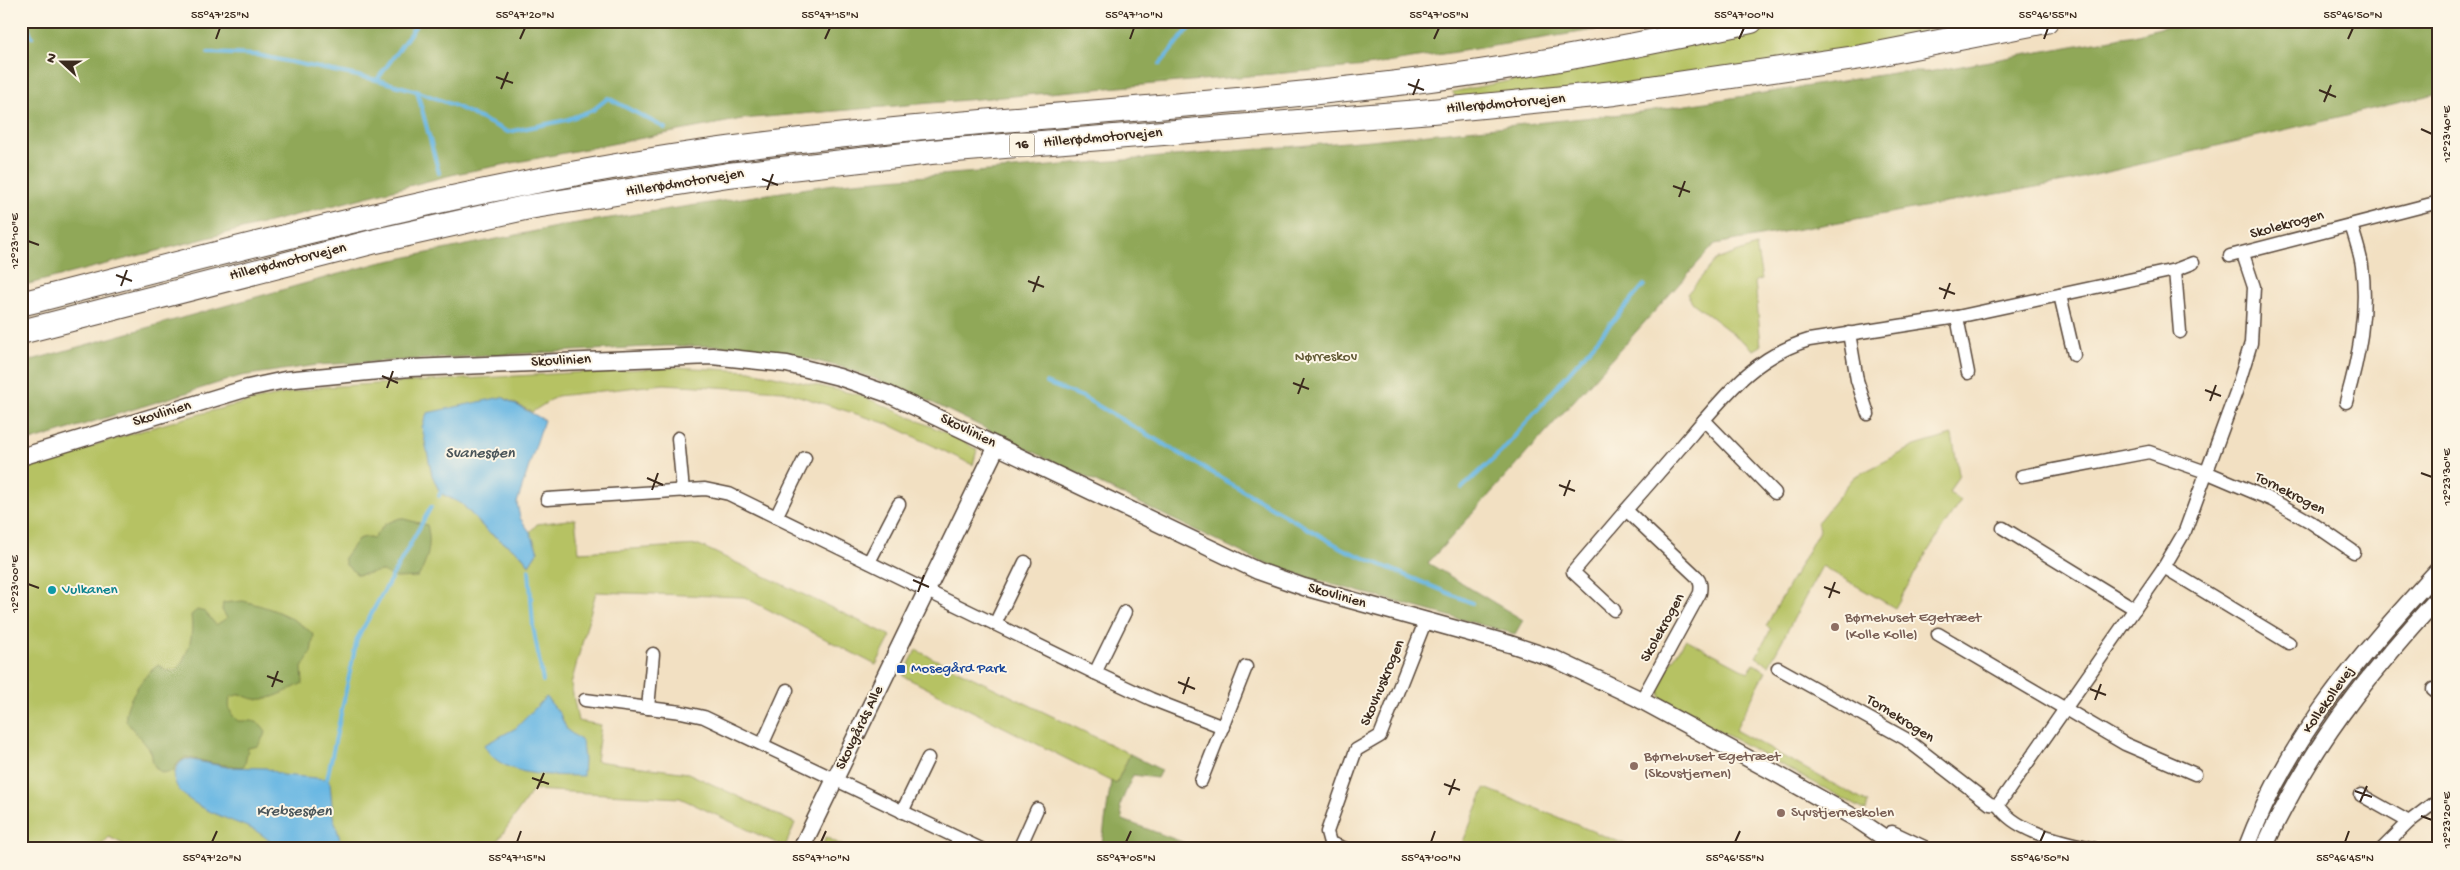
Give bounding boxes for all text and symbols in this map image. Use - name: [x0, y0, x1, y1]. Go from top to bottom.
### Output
- text: 55°47'25"N: [191, 9, 249, 23]
- text: 55°47'20"N: [496, 9, 554, 23]
- text: 55°47'15"N: [802, 9, 859, 23]
- text: 55°47'10"N: [1105, 9, 1163, 23]
- text: 55°47'05"N: [1410, 9, 1469, 23]
- text: 55°47'00"N: [1714, 9, 1774, 23]
- text: 55°46'55"N: [2019, 9, 2077, 23]
- text: 55°46'50"N: [2324, 9, 2383, 23]
- north arrow: [38, 38, 88, 88]
- text: N: [43, 51, 62, 66]
- street label: Hillerødmotorvejen: [1446, 90, 1566, 118]
- text: 12°23'40"E: [2441, 105, 2455, 163]
- street label: Hillerødmotorvejen: [1043, 124, 1163, 152]
- road number: 16: [1010, 134, 1034, 156]
- street label: Hillerødmotorvejen: [625, 165, 745, 201]
- street label: Skolekrogen: [2248, 207, 2326, 243]
- text: 12°23'10"E: [9, 213, 23, 270]
- street label: Hillerødmotorvejen: [228, 239, 348, 285]
- park label: Nørreskov: [1295, 348, 1358, 366]
- street label: Skovlinien: [531, 350, 591, 372]
- street label: Skovlinien: [131, 397, 193, 431]
- street label: Skovlinien: [937, 410, 999, 452]
- water label: Svanesøen: [445, 445, 515, 464]
- text: 12°23'30"E: [2441, 448, 2455, 506]
- street label: Tornekrogen: [2251, 468, 2328, 519]
- text: 12°23'00"E: [9, 555, 23, 614]
- street label: Skovlinien: [1306, 579, 1368, 613]
- place label: Vulkanen: [61, 581, 118, 599]
- marker: Vulkanen: [46, 584, 58, 596]
- street label: Skolekrogen: [1637, 591, 1689, 665]
- place label: Børnehuset Egetræet (Kolle Kolle): [1844, 609, 1983, 644]
- marker: Børnehuset Egetræet (Kolle Kolle): [1829, 621, 1841, 633]
- street label: Skovhuskrogen: [1357, 637, 1409, 729]
- place label: Mosegård Park: [911, 660, 1007, 678]
- marker: Mosegård Park: [895, 663, 907, 675]
- street label: Kollekollevej: [2299, 663, 2359, 737]
- street label: Skovgårds Alle: [832, 683, 888, 773]
- street label: Tornekrogen: [1862, 690, 1937, 747]
- place label: Børnehuset Egetræet (Skovstjernen): [1643, 748, 1782, 783]
- marker: Børnehuset Egetræet (Skovstjernen): [1628, 760, 1640, 772]
- text: 12°23'20"E: [2441, 791, 2455, 849]
- water label: Krebsesøen: [256, 803, 332, 822]
- place label: Syvstjerneskolen: [1791, 804, 1894, 822]
- marker: Syvstjerneskolen: [1775, 807, 1787, 819]
- text: 55°47'20"N: [183, 852, 241, 866]
- text: 55°47'15"N: [489, 852, 546, 866]
- text: 55°47'10"N: [792, 852, 850, 866]
- text: 55°47'05"N: [1097, 852, 1156, 866]
- text: 55°47'00"N: [1401, 852, 1461, 866]
- text: 55°46'55"N: [1706, 852, 1764, 866]
- text: 55°46'50"N: [2011, 852, 2070, 866]
- text: 55°46'45"N: [2316, 852, 2374, 866]

